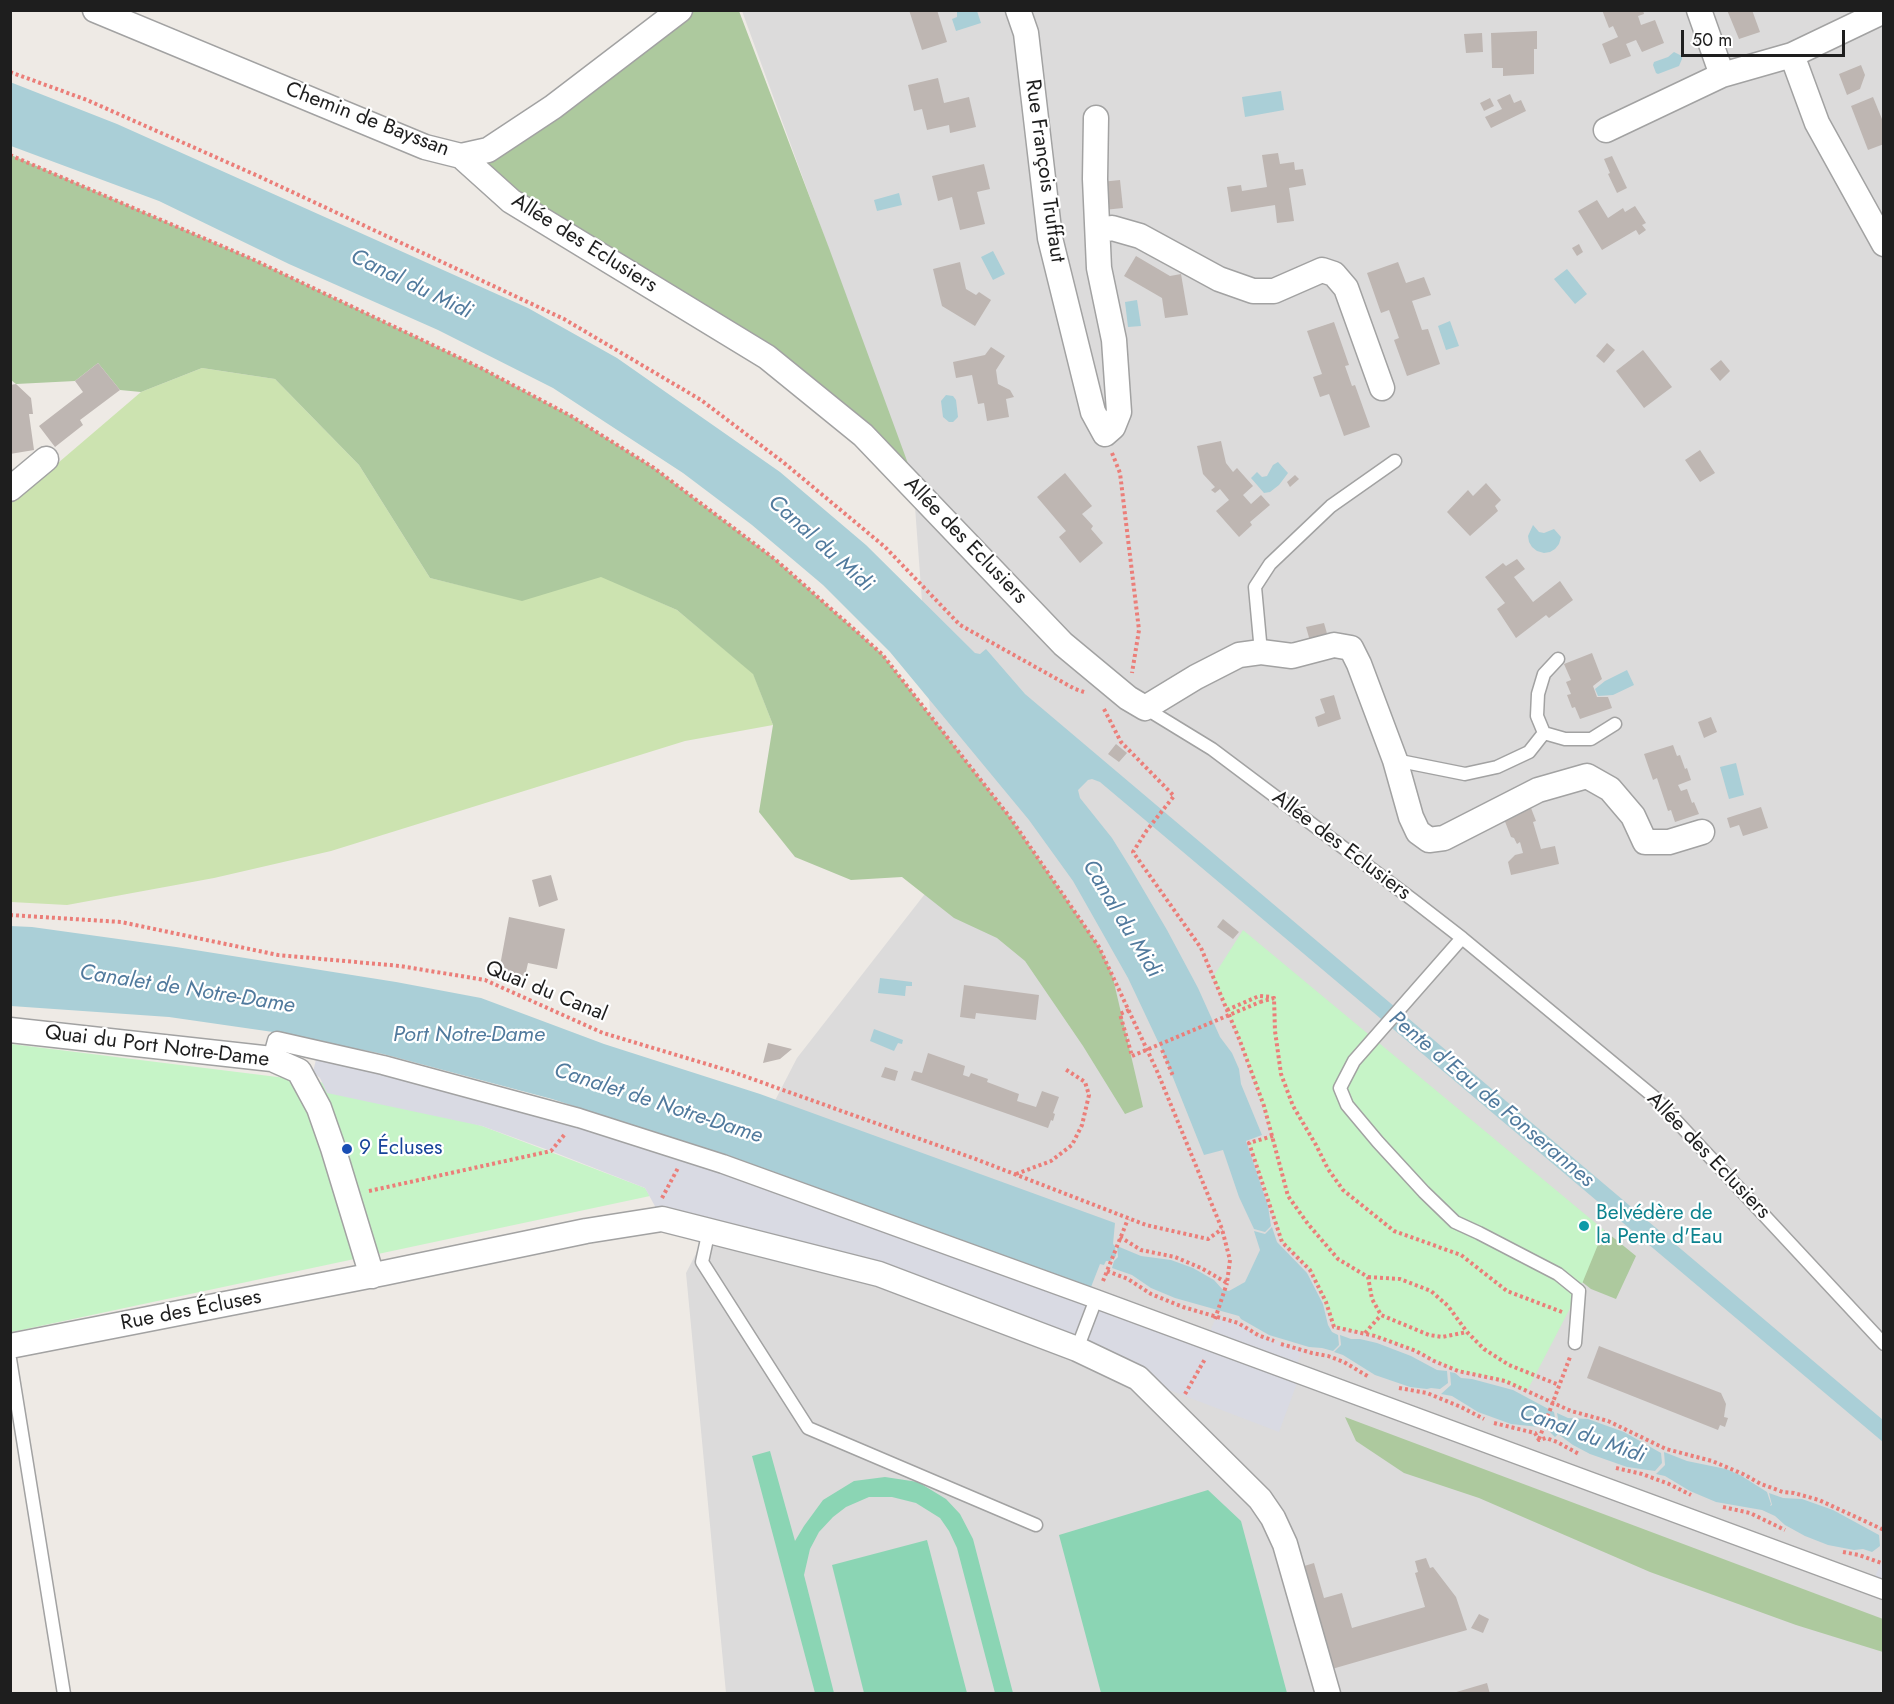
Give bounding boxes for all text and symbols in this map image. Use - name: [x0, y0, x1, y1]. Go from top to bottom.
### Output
- scale bar: [1684, 18, 1848, 56]
- text: 50 m: [1692, 27, 1732, 53]
- street label: Chemin de Bayssan: [282, 77, 452, 163]
- street label: Rue François Truffaut: [1019, 78, 1069, 264]
- street label: Allée des Eclusiers: [507, 189, 661, 299]
- water label: Canal du Midi: [346, 244, 476, 326]
- street label: Allée des Eclusiers: [898, 472, 1032, 610]
- water label: Canal du Midi: [762, 490, 878, 598]
- street label: Allée des Eclusiers: [1267, 786, 1415, 906]
- water label: Canal du Midi: [1076, 856, 1166, 982]
- street label: Quai du Canal: [481, 956, 611, 1028]
- water label: Canalet de Notre-Dame: [77, 960, 297, 1020]
- water label: Pente d'Eau de Fonserannes: [1383, 1006, 1599, 1194]
- street label: Quai du Port Notre-Dame: [43, 1021, 271, 1073]
- water label: Port Notre-Dame: [393, 1023, 545, 1049]
- water label: Canalet de Notre-Dame: [550, 1058, 766, 1150]
- street label: Allée des Eclusiers: [1641, 1087, 1775, 1225]
- place label: 9 Écluses: [359, 1136, 443, 1162]
- marker: 9 Écluses: [340, 1142, 354, 1156]
- place label: Belvédère de la Pente d'Eau: [1596, 1201, 1723, 1251]
- marker: Belvédère de la Pente d'Eau: [1577, 1219, 1591, 1233]
- street label: Rue des Écluses: [119, 1285, 263, 1337]
- water label: Canal du Midi: [1515, 1400, 1649, 1470]

